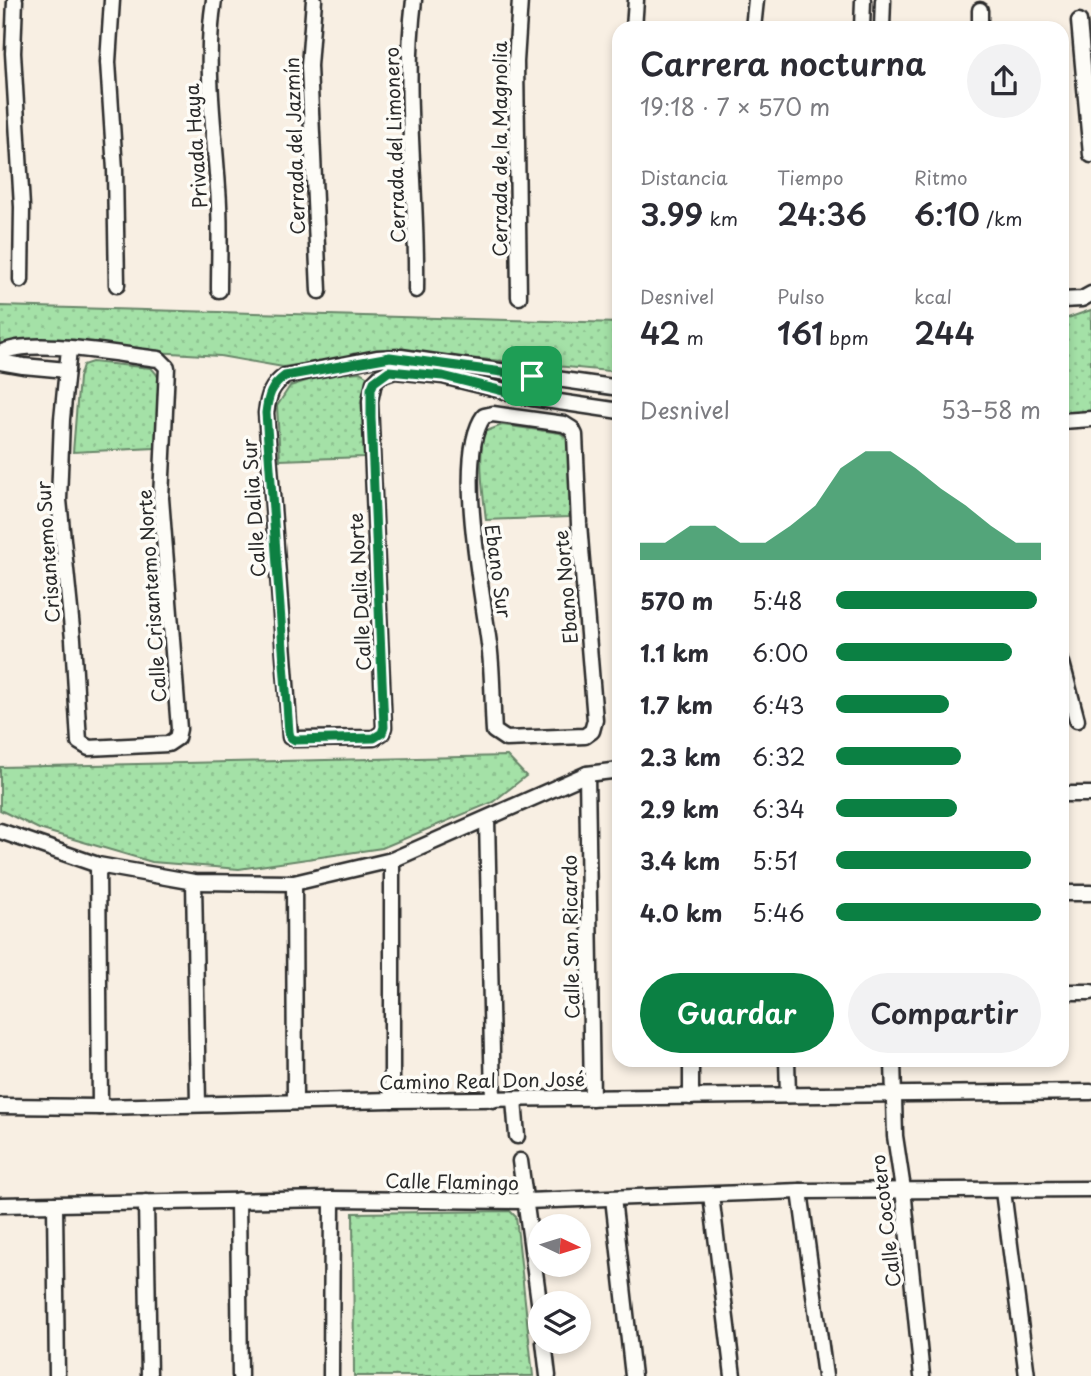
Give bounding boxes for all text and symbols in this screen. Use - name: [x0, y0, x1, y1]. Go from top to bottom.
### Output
- text: Carrera nocturna: [640, 39, 926, 87]
- street label: Cerrada de la Magnolia: [485, 41, 513, 257]
- button: share: [967, 44, 1041, 118]
- street label: Cerrada del Limonero: [377, 47, 411, 243]
- street label: Cerrada del Jazmín: [277, 57, 311, 235]
- street label: Privada Haya: [177, 83, 213, 209]
- text: 19:18 · 7 × 570 m: [640, 89, 830, 124]
- text: Distancia: [640, 163, 728, 191]
- text: Tiempo: [777, 163, 844, 191]
- text: Ritmo: [914, 163, 968, 191]
- text: 3.99: [640, 191, 703, 236]
- text: 24:36: [777, 191, 867, 236]
- text: 6:10: [914, 191, 980, 236]
- text: km: [703, 204, 738, 232]
- text: /km: [980, 204, 1023, 232]
- text: Desnivel: [640, 282, 714, 310]
- text: Pulso: [777, 282, 825, 310]
- text: kcal: [914, 282, 952, 310]
- text: 42: [640, 310, 680, 355]
- text: 161: [777, 310, 823, 355]
- text: 244: [914, 310, 975, 355]
- text: m: [680, 323, 704, 351]
- text: bpm: [823, 323, 869, 351]
- pin: [502, 346, 562, 406]
- icon: arrive: [513, 357, 551, 395]
- text: Desnivel: [640, 392, 730, 427]
- text: 53–58 m: [941, 392, 1041, 427]
- street label: Calle Dalia Sur: [234, 438, 272, 578]
- street label: Crisantemo Sur: [28, 480, 66, 624]
- street label: Calle Crisantemo Norte: [130, 489, 172, 703]
- street label: Calle Dalia Norte: [341, 512, 377, 672]
- street label: Ebano Sur: [479, 522, 519, 620]
- street label: Ebano Norte: [546, 529, 584, 645]
- text: 570 m: [640, 583, 713, 618]
- text: 5:48: [752, 583, 803, 618]
- text: 1.1 km: [640, 635, 709, 670]
- text: 6:00: [752, 635, 808, 670]
- text: 1.7 km: [640, 687, 713, 722]
- text: 6:43: [752, 687, 805, 722]
- text: 2.3 km: [640, 739, 721, 774]
- text: 6:32: [752, 739, 806, 774]
- text: 2.9 km: [640, 791, 719, 826]
- text: 6:34: [752, 791, 805, 826]
- text: 3.4 km: [640, 843, 720, 878]
- text: 5:51: [752, 843, 798, 878]
- street label: Calle San Ricardo: [555, 855, 585, 1019]
- text: 4.0 km: [640, 895, 723, 930]
- text: 5:46: [752, 895, 805, 930]
- button: Guardar: [640, 973, 834, 1053]
- button: Compartir: [848, 973, 1041, 1053]
- street label: Camino Real Don José: [379, 1064, 585, 1096]
- street label: Calle Cocotero: [863, 1153, 907, 1289]
- street label: Calle Flamingo: [385, 1166, 519, 1196]
- north arrow: [528, 1214, 592, 1278]
- map controls: [528, 1214, 591, 1354]
- button: layers: [528, 1291, 591, 1354]

